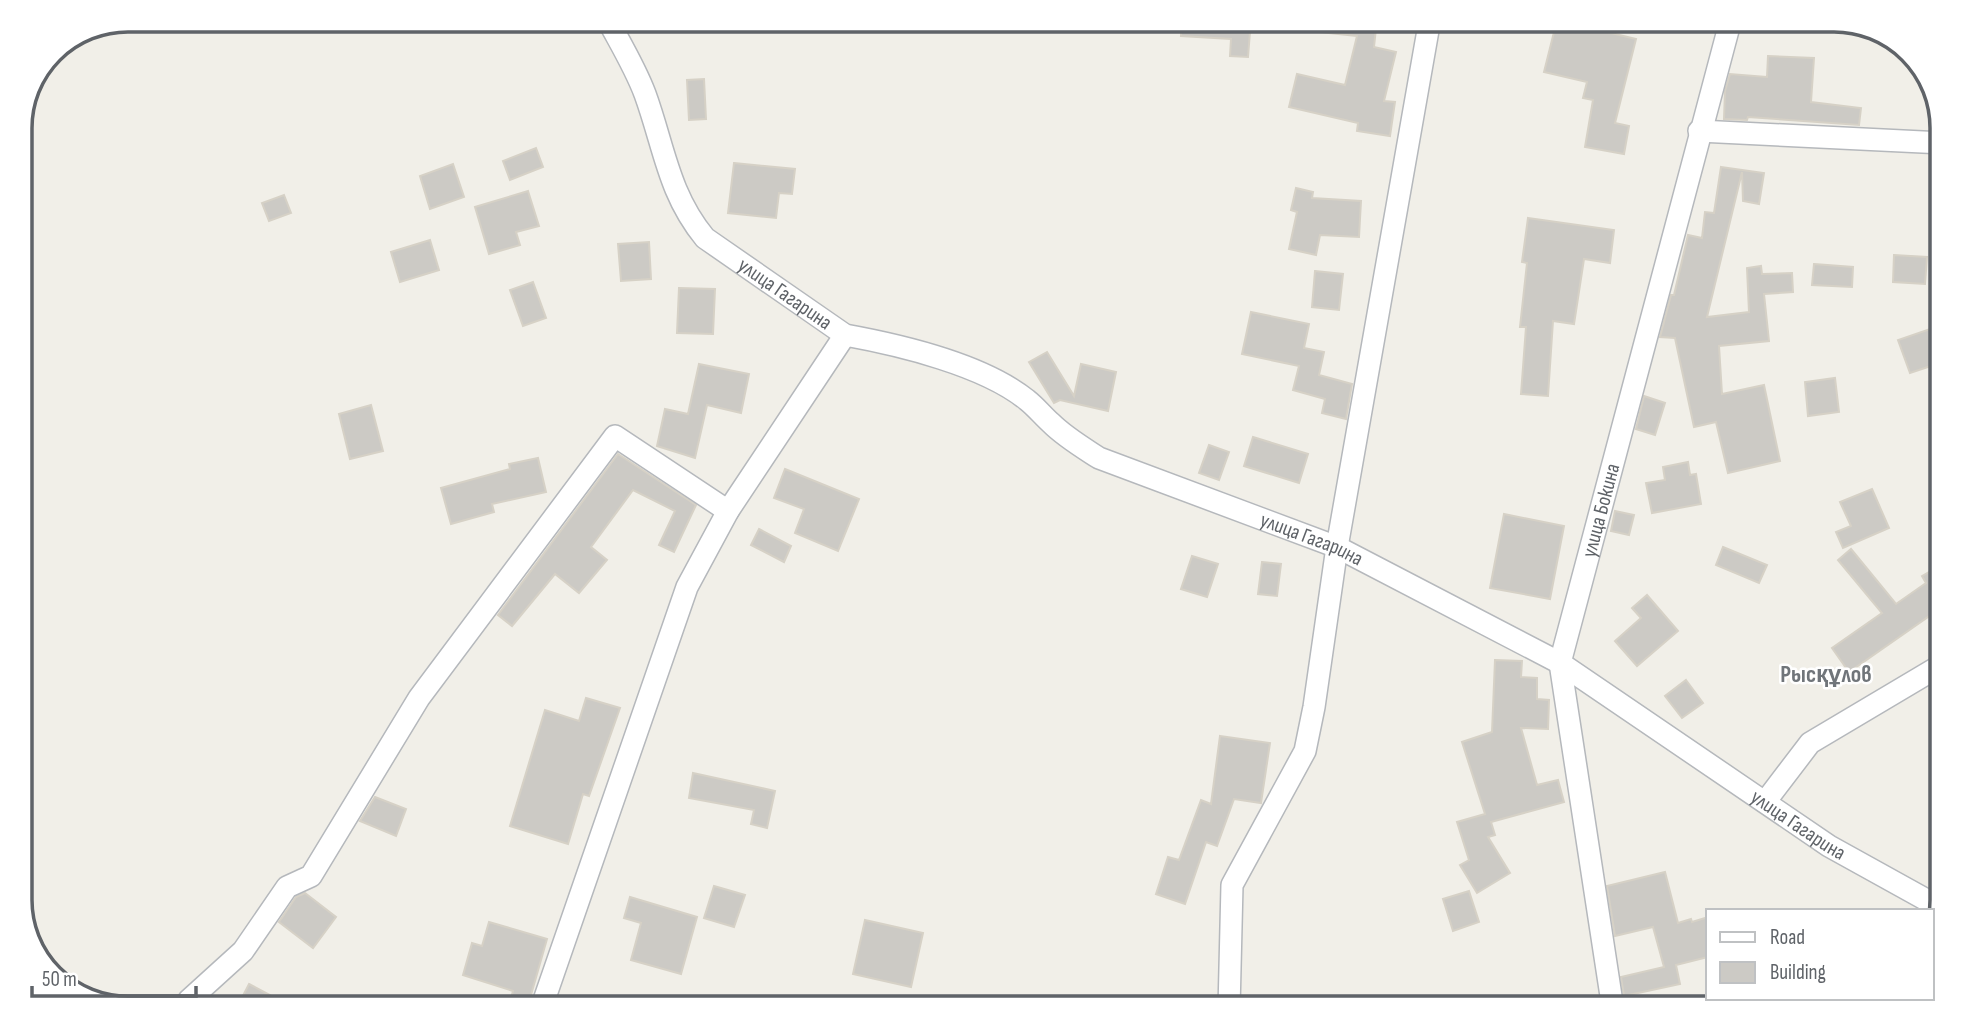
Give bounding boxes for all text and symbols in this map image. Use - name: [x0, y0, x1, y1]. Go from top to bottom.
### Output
- street label: улица Гагарина: [733, 252, 837, 335]
- street label: улица Бокина: [1576, 461, 1625, 560]
- street label: улица Гагарина: [1257, 507, 1368, 571]
- district label: Рысқұлов: [1780, 660, 1872, 689]
- street label: улица Гагарина: [1746, 784, 1850, 865]
- legend: [1706, 909, 1934, 1000]
- text: Road: [1770, 925, 1805, 950]
- scale bar: [32, 954, 196, 998]
- text: Building: [1770, 960, 1826, 985]
- text: 50 m: [42, 967, 77, 992]

